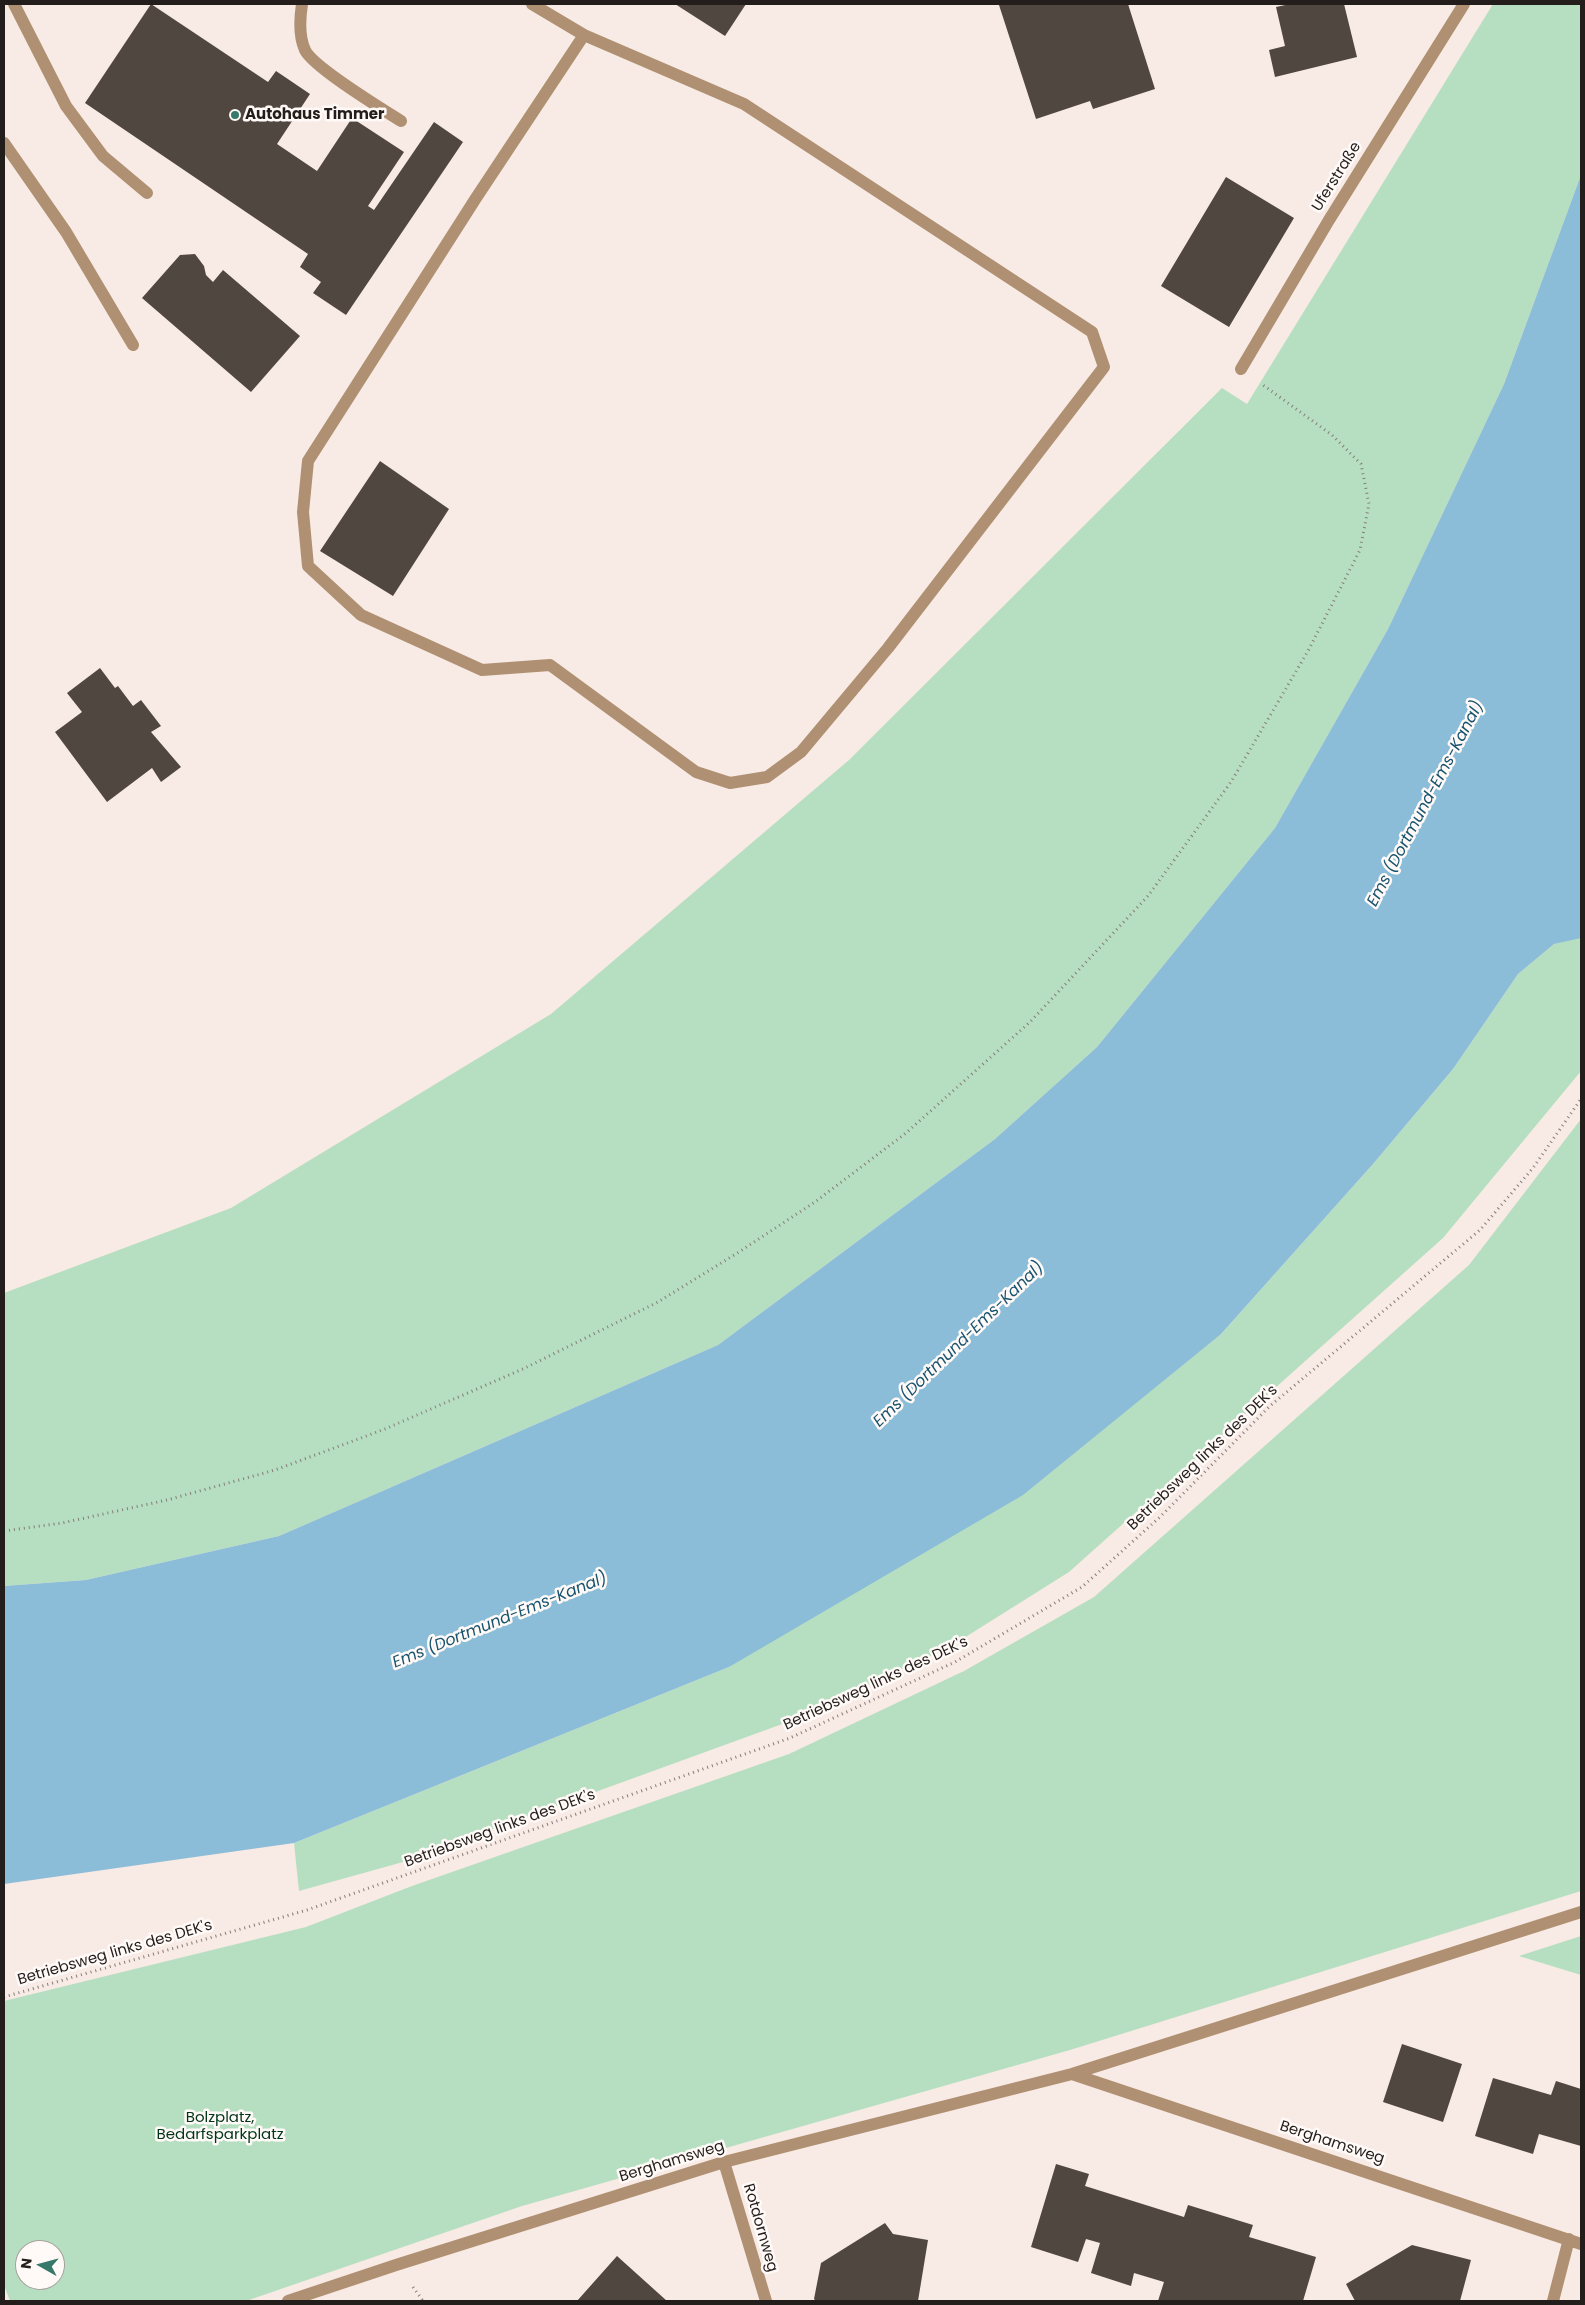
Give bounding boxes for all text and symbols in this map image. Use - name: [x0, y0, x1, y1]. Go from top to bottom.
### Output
- place label: Autohaus Timmer: [245, 106, 384, 124]
- marker: Autohaus Timmer: [229, 109, 241, 121]
- street label: Uferstraße: [1309, 139, 1365, 215]
- water label: Ems (Dortmund-Ems-Kanal): [1364, 698, 1488, 910]
- water label: Ems (Dortmund-Ems-Kanal): [870, 1258, 1048, 1432]
- street label: Betriebsweg links des DEK's: [1124, 1382, 1282, 1534]
- water label: Ems (Dortmund-Ems-Kanal): [390, 1569, 610, 1673]
- street label: Betriebsweg links des DEK's: [781, 1633, 971, 1735]
- street label: Betriebsweg links des DEK's: [402, 1786, 598, 1872]
- street label: Betriebsweg links des DEK's: [16, 1917, 214, 1989]
- park label: Bolzplatz, Bedarfsparkplatz: [157, 2109, 283, 2144]
- street label: Berghamsweg: [1277, 2118, 1387, 2168]
- street label: Berghamsweg: [617, 2137, 727, 2187]
- street label: Rotdornweg: [739, 2182, 781, 2274]
- north arrow: [15, 2240, 65, 2290]
- text: N: [16, 2257, 37, 2270]

